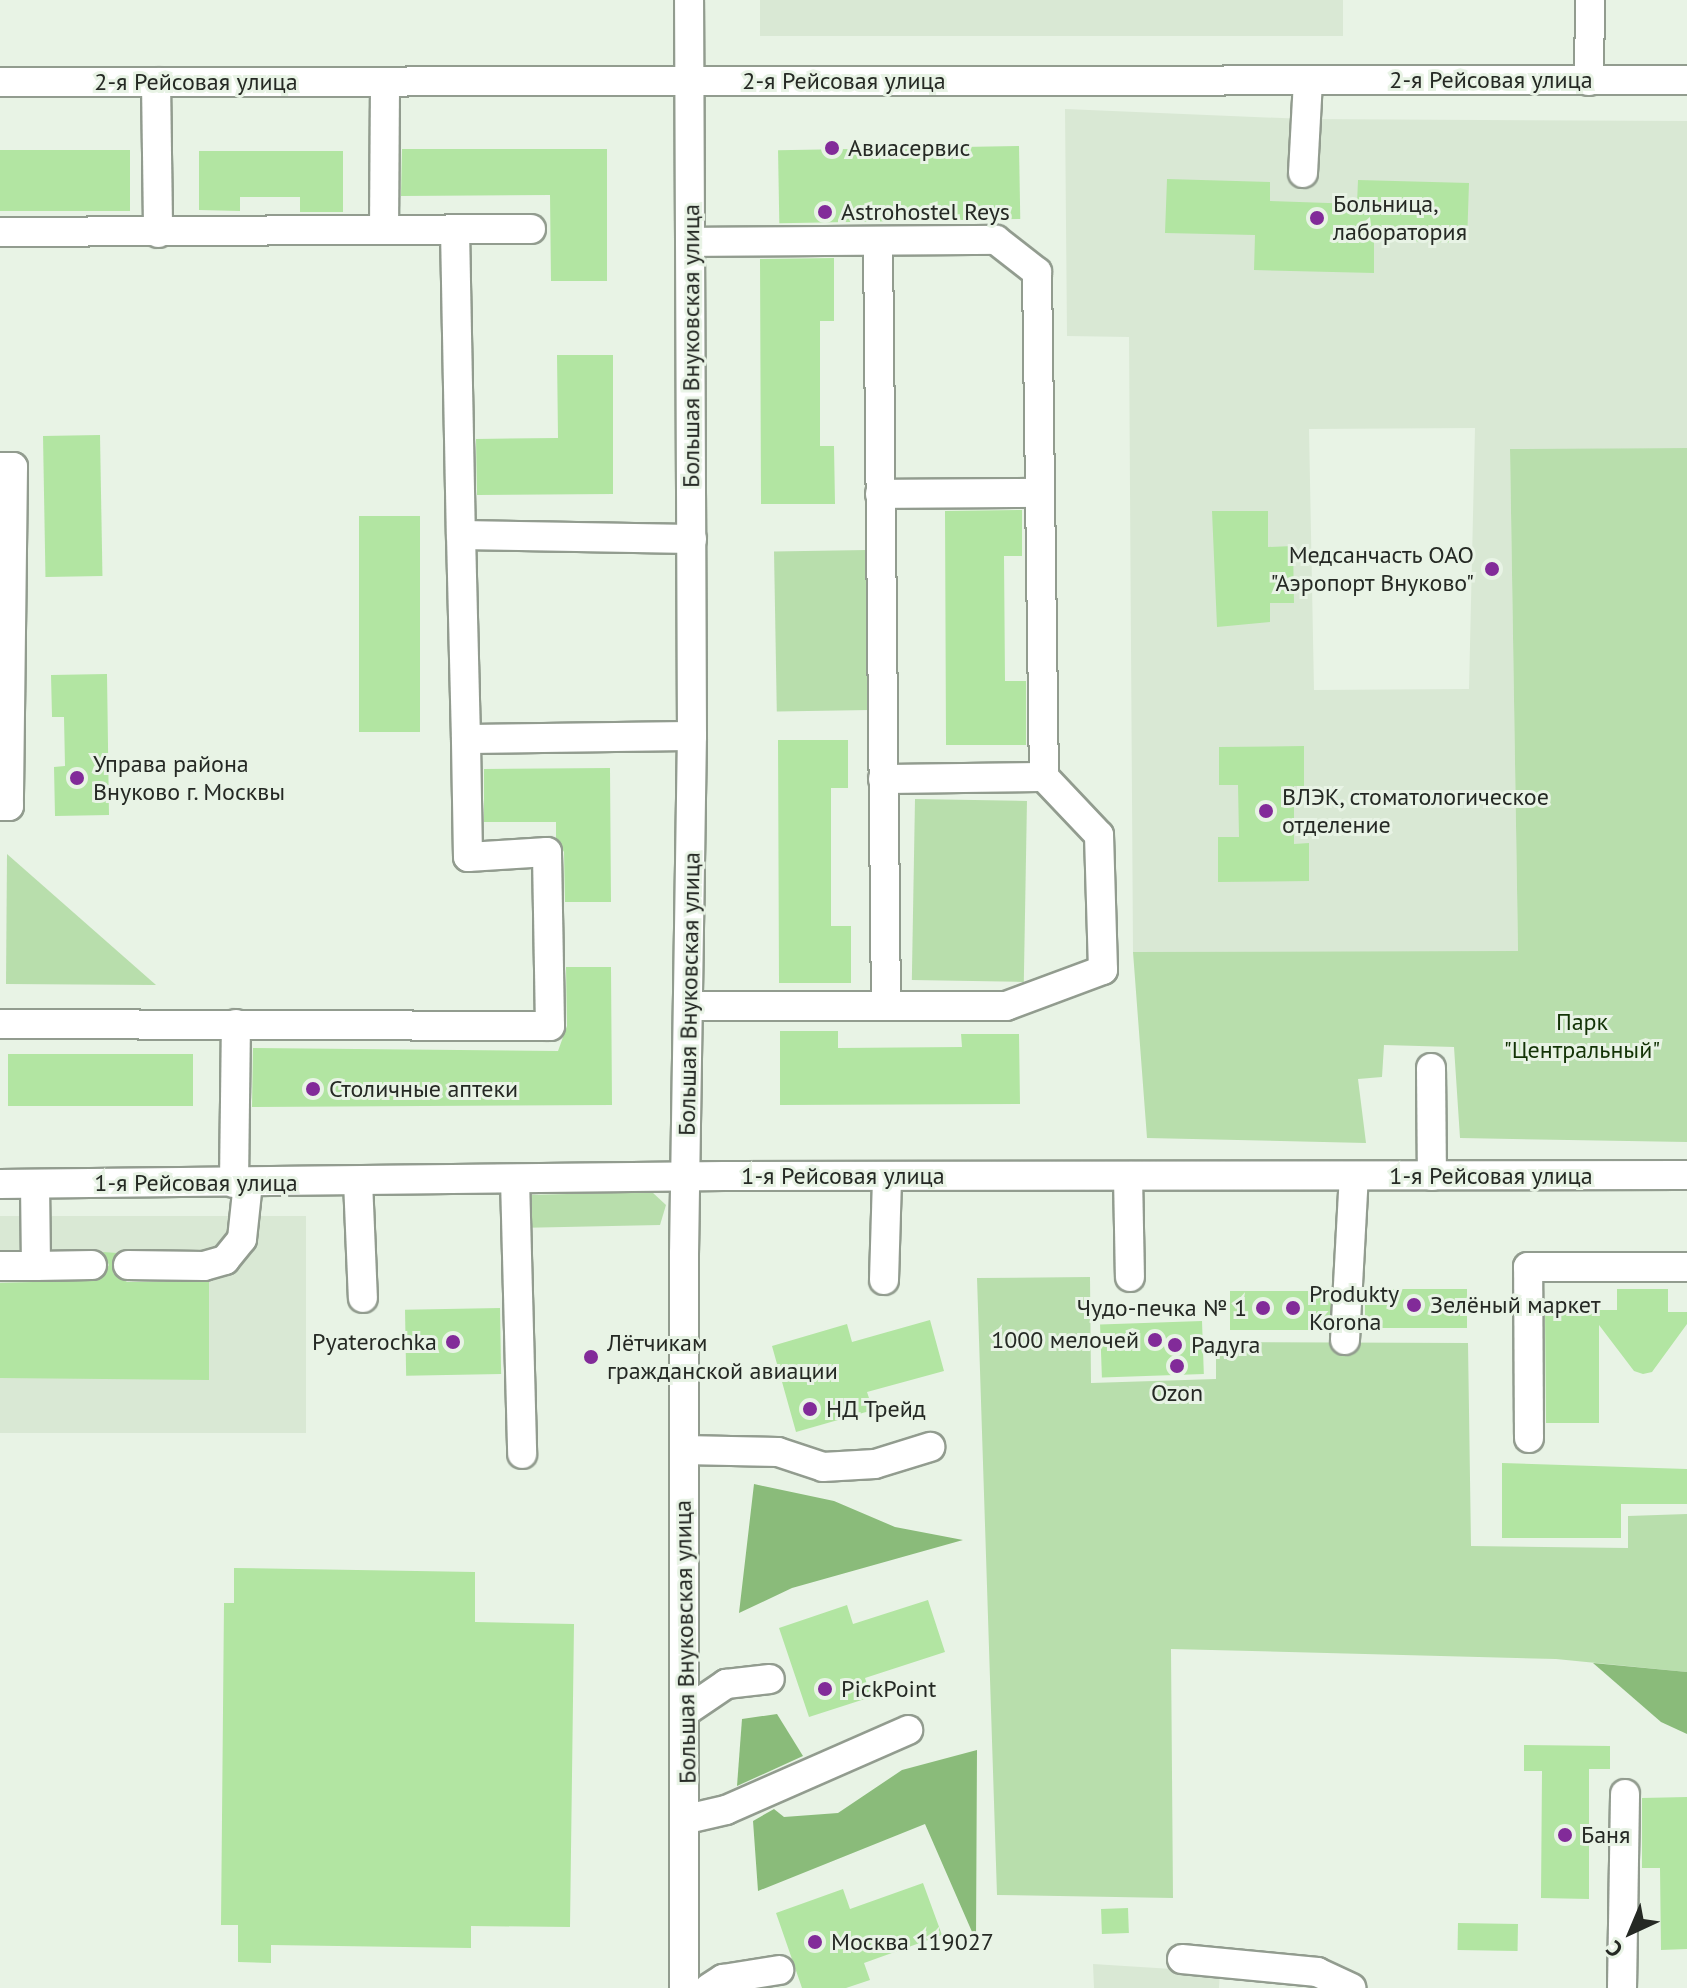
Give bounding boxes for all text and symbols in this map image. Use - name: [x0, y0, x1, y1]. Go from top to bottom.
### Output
- street label: 2-я Рейсовая улица: [1389, 66, 1593, 94]
- street label: 2-я Рейсовая улица: [742, 67, 946, 95]
- street label: 2-я Рейсовая улица: [94, 68, 298, 96]
- place label: Авиасервис: [848, 134, 970, 162]
- marker: Авиасервис: [823, 139, 841, 157]
- place label: Больница, лаборатория: [1333, 190, 1467, 246]
- place label: Astrohostel Reys: [841, 198, 1010, 226]
- marker: Astrohostel Reys: [816, 203, 834, 221]
- street label: Большая Внуковская улица: [677, 204, 705, 488]
- marker: Больница, лаборатория: [1308, 209, 1326, 227]
- place label: Медсанчасть ОАО "Аэропорт Внуково": [1270, 541, 1474, 597]
- marker: Медсанчасть ОАО "Аэропорт Внуково": [1481, 558, 1503, 580]
- place label: Управа района Внуково г. Москвы: [93, 750, 287, 806]
- marker: Управа района Внуково г. Москвы: [68, 769, 86, 787]
- place label: ВЛЭК, стоматологическое отделение: [1282, 783, 1551, 839]
- marker: ВЛЭК, стоматологическое отделение: [1257, 802, 1275, 820]
- street label: Большая Внуковская улица: [672, 852, 706, 1136]
- park label: Парк "Центральный": [1504, 1008, 1660, 1064]
- place label: Столичные аптеки: [329, 1075, 518, 1103]
- marker: Столичные аптеки: [304, 1080, 322, 1098]
- street label: 1-я Рейсовая улица: [741, 1162, 945, 1190]
- street label: 1-я Рейсовая улица: [1389, 1162, 1593, 1190]
- street label: 1-я Рейсовая улица: [94, 1169, 298, 1197]
- place label: Produkty Korona: [1309, 1280, 1399, 1336]
- place label: Зелёный маркет: [1430, 1291, 1601, 1319]
- place label: Чудо-печка № 1: [1077, 1294, 1247, 1322]
- marker: Зелёный маркет: [1405, 1296, 1423, 1314]
- marker: Чудо-печка № 1: [1254, 1299, 1272, 1317]
- marker: Produkty Korona: [1284, 1299, 1302, 1317]
- place label: 1000 мелочей: [991, 1326, 1139, 1354]
- place label: Pyaterochka: [312, 1328, 437, 1356]
- place label: Лётчикам гражданской авиации: [607, 1329, 838, 1385]
- marker: 1000 мелочей: [1146, 1331, 1164, 1349]
- place label: Радуга: [1191, 1331, 1260, 1359]
- marker: Pyaterochka: [444, 1333, 462, 1351]
- marker: Радуга: [1166, 1336, 1184, 1354]
- marker: Лётчикам гражданской авиации: [582, 1348, 600, 1366]
- marker: Ozon: [1168, 1357, 1186, 1375]
- place label: Ozon: [1151, 1379, 1203, 1407]
- place label: НД Трейд: [826, 1395, 927, 1423]
- marker: НД Трейд: [801, 1400, 819, 1418]
- street label: Большая Внуковская улица: [668, 1500, 702, 1784]
- place label: PickPoint: [841, 1675, 936, 1703]
- marker: PickPoint: [816, 1680, 834, 1698]
- place label: Баня: [1581, 1821, 1630, 1849]
- marker: Баня: [1556, 1826, 1574, 1844]
- north arrow: [1591, 1892, 1671, 1972]
- place label: Москва 119027: [831, 1928, 994, 1956]
- marker: Москва 119027: [806, 1933, 824, 1951]
- text: С: [1600, 1935, 1628, 1964]

